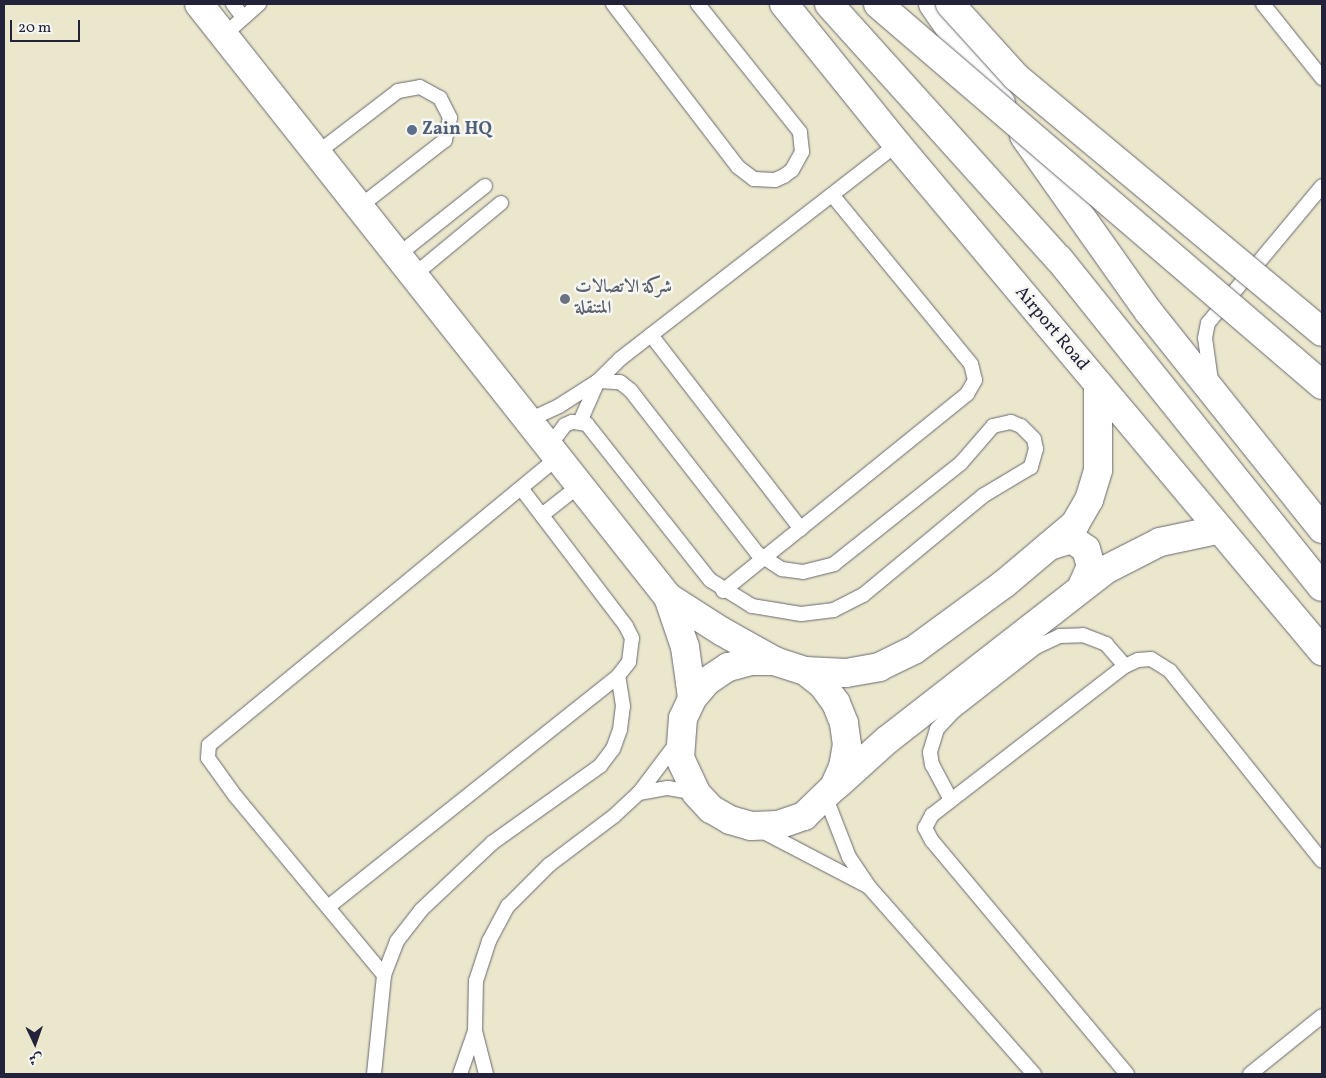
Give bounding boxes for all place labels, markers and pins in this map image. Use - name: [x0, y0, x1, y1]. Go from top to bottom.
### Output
- place label: Zain HQ: [422, 119, 492, 141]
- marker: Zain HQ: [406, 124, 418, 136]
- place label: شركة الاتصالات المتنقلة: [575, 278, 672, 320]
- marker: شركة الاتصالات المتنقلة: [559, 293, 571, 305]

